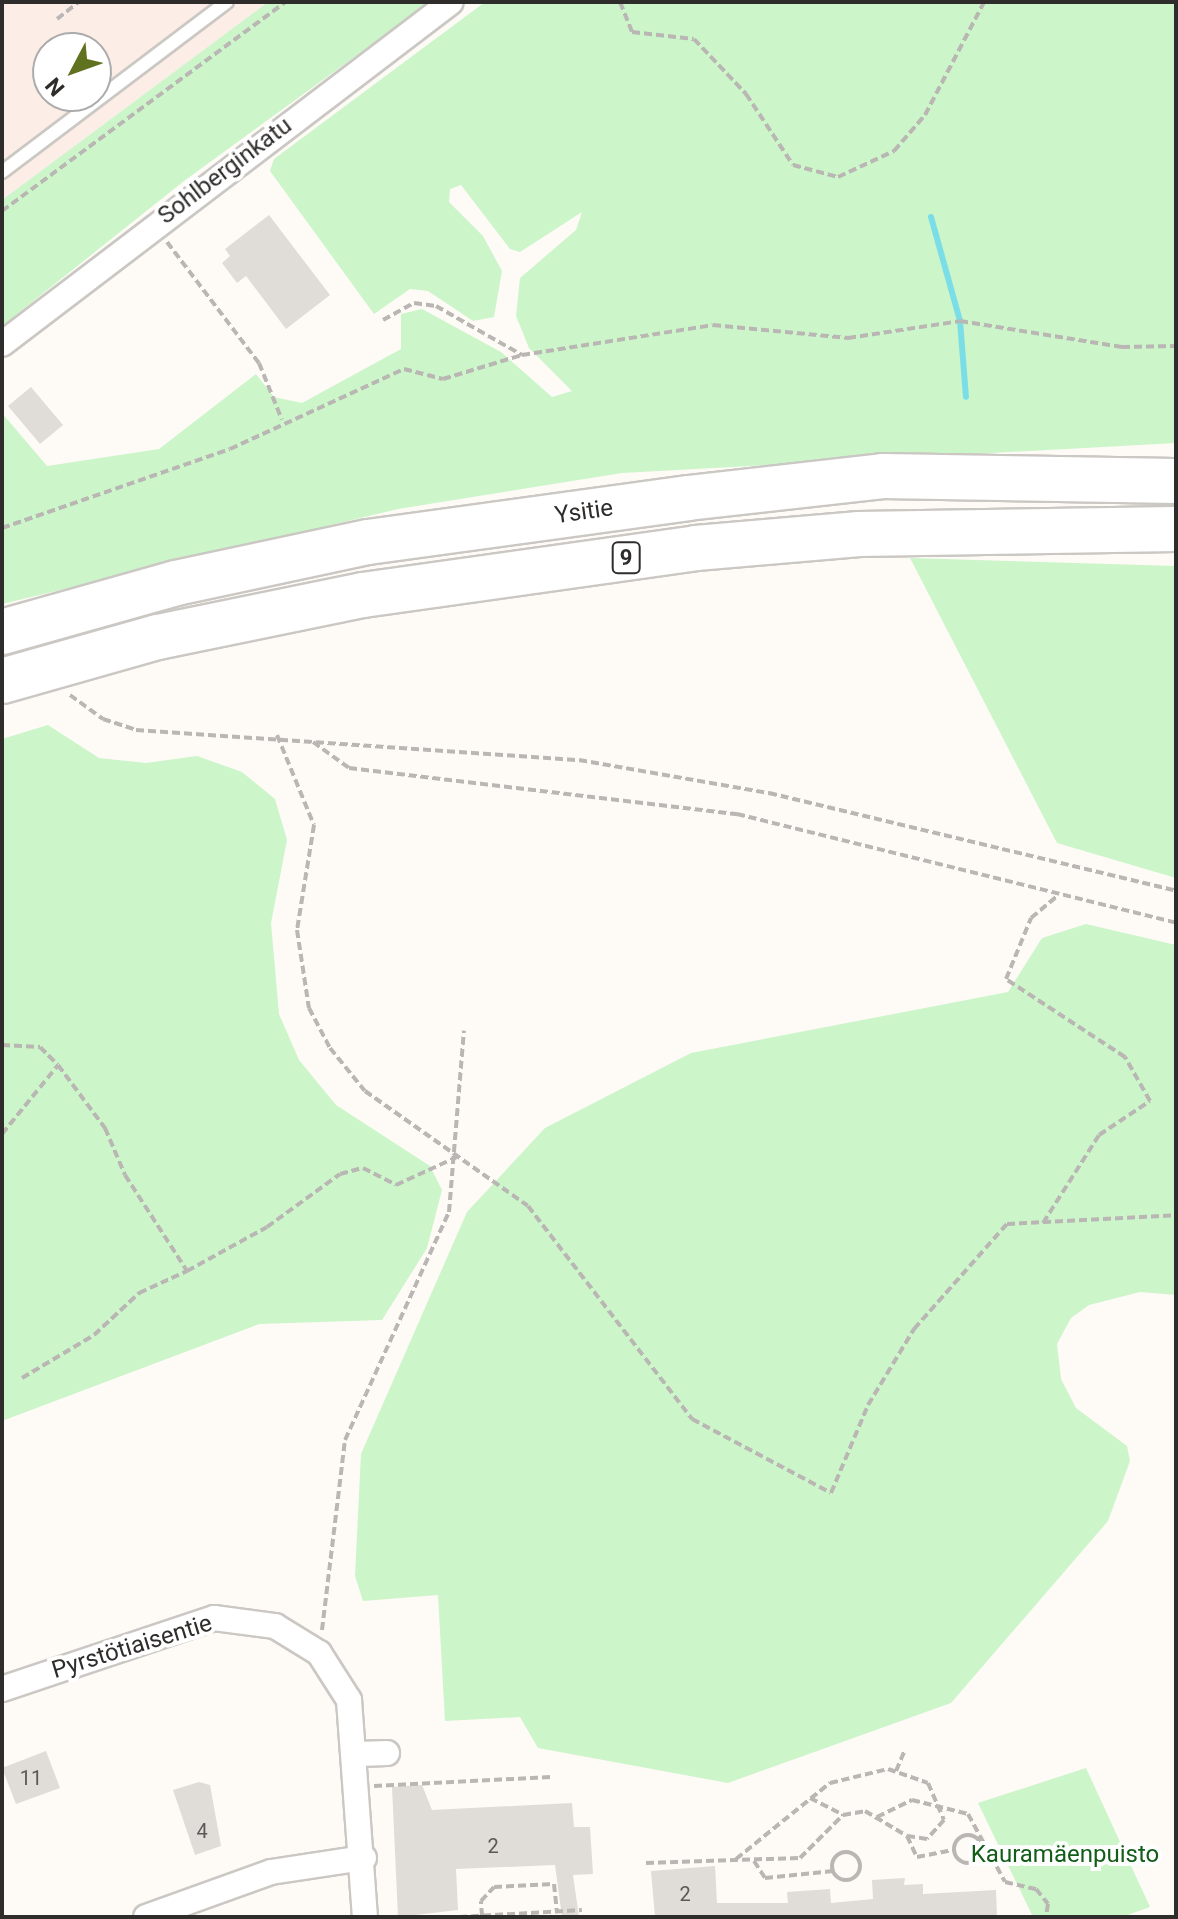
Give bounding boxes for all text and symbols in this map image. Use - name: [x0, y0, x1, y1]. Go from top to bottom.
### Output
- north arrow: [32, 32, 112, 112]
- text: N: [40, 73, 70, 101]
- street label: Sohlberginkatu: [152, 111, 298, 231]
- street label: Ysitie: [553, 494, 615, 530]
- road number: 9: [610, 540, 642, 576]
- street label: Pyrstötiaisentie: [48, 1609, 216, 1685]
- house number: 11: [20, 1766, 42, 1790]
- house number: 4: [196, 1819, 208, 1843]
- house number: 2: [487, 1834, 499, 1858]
- park label: Kauramäenpuisto: [971, 1841, 1159, 1869]
- house number: 2: [679, 1882, 691, 1906]

